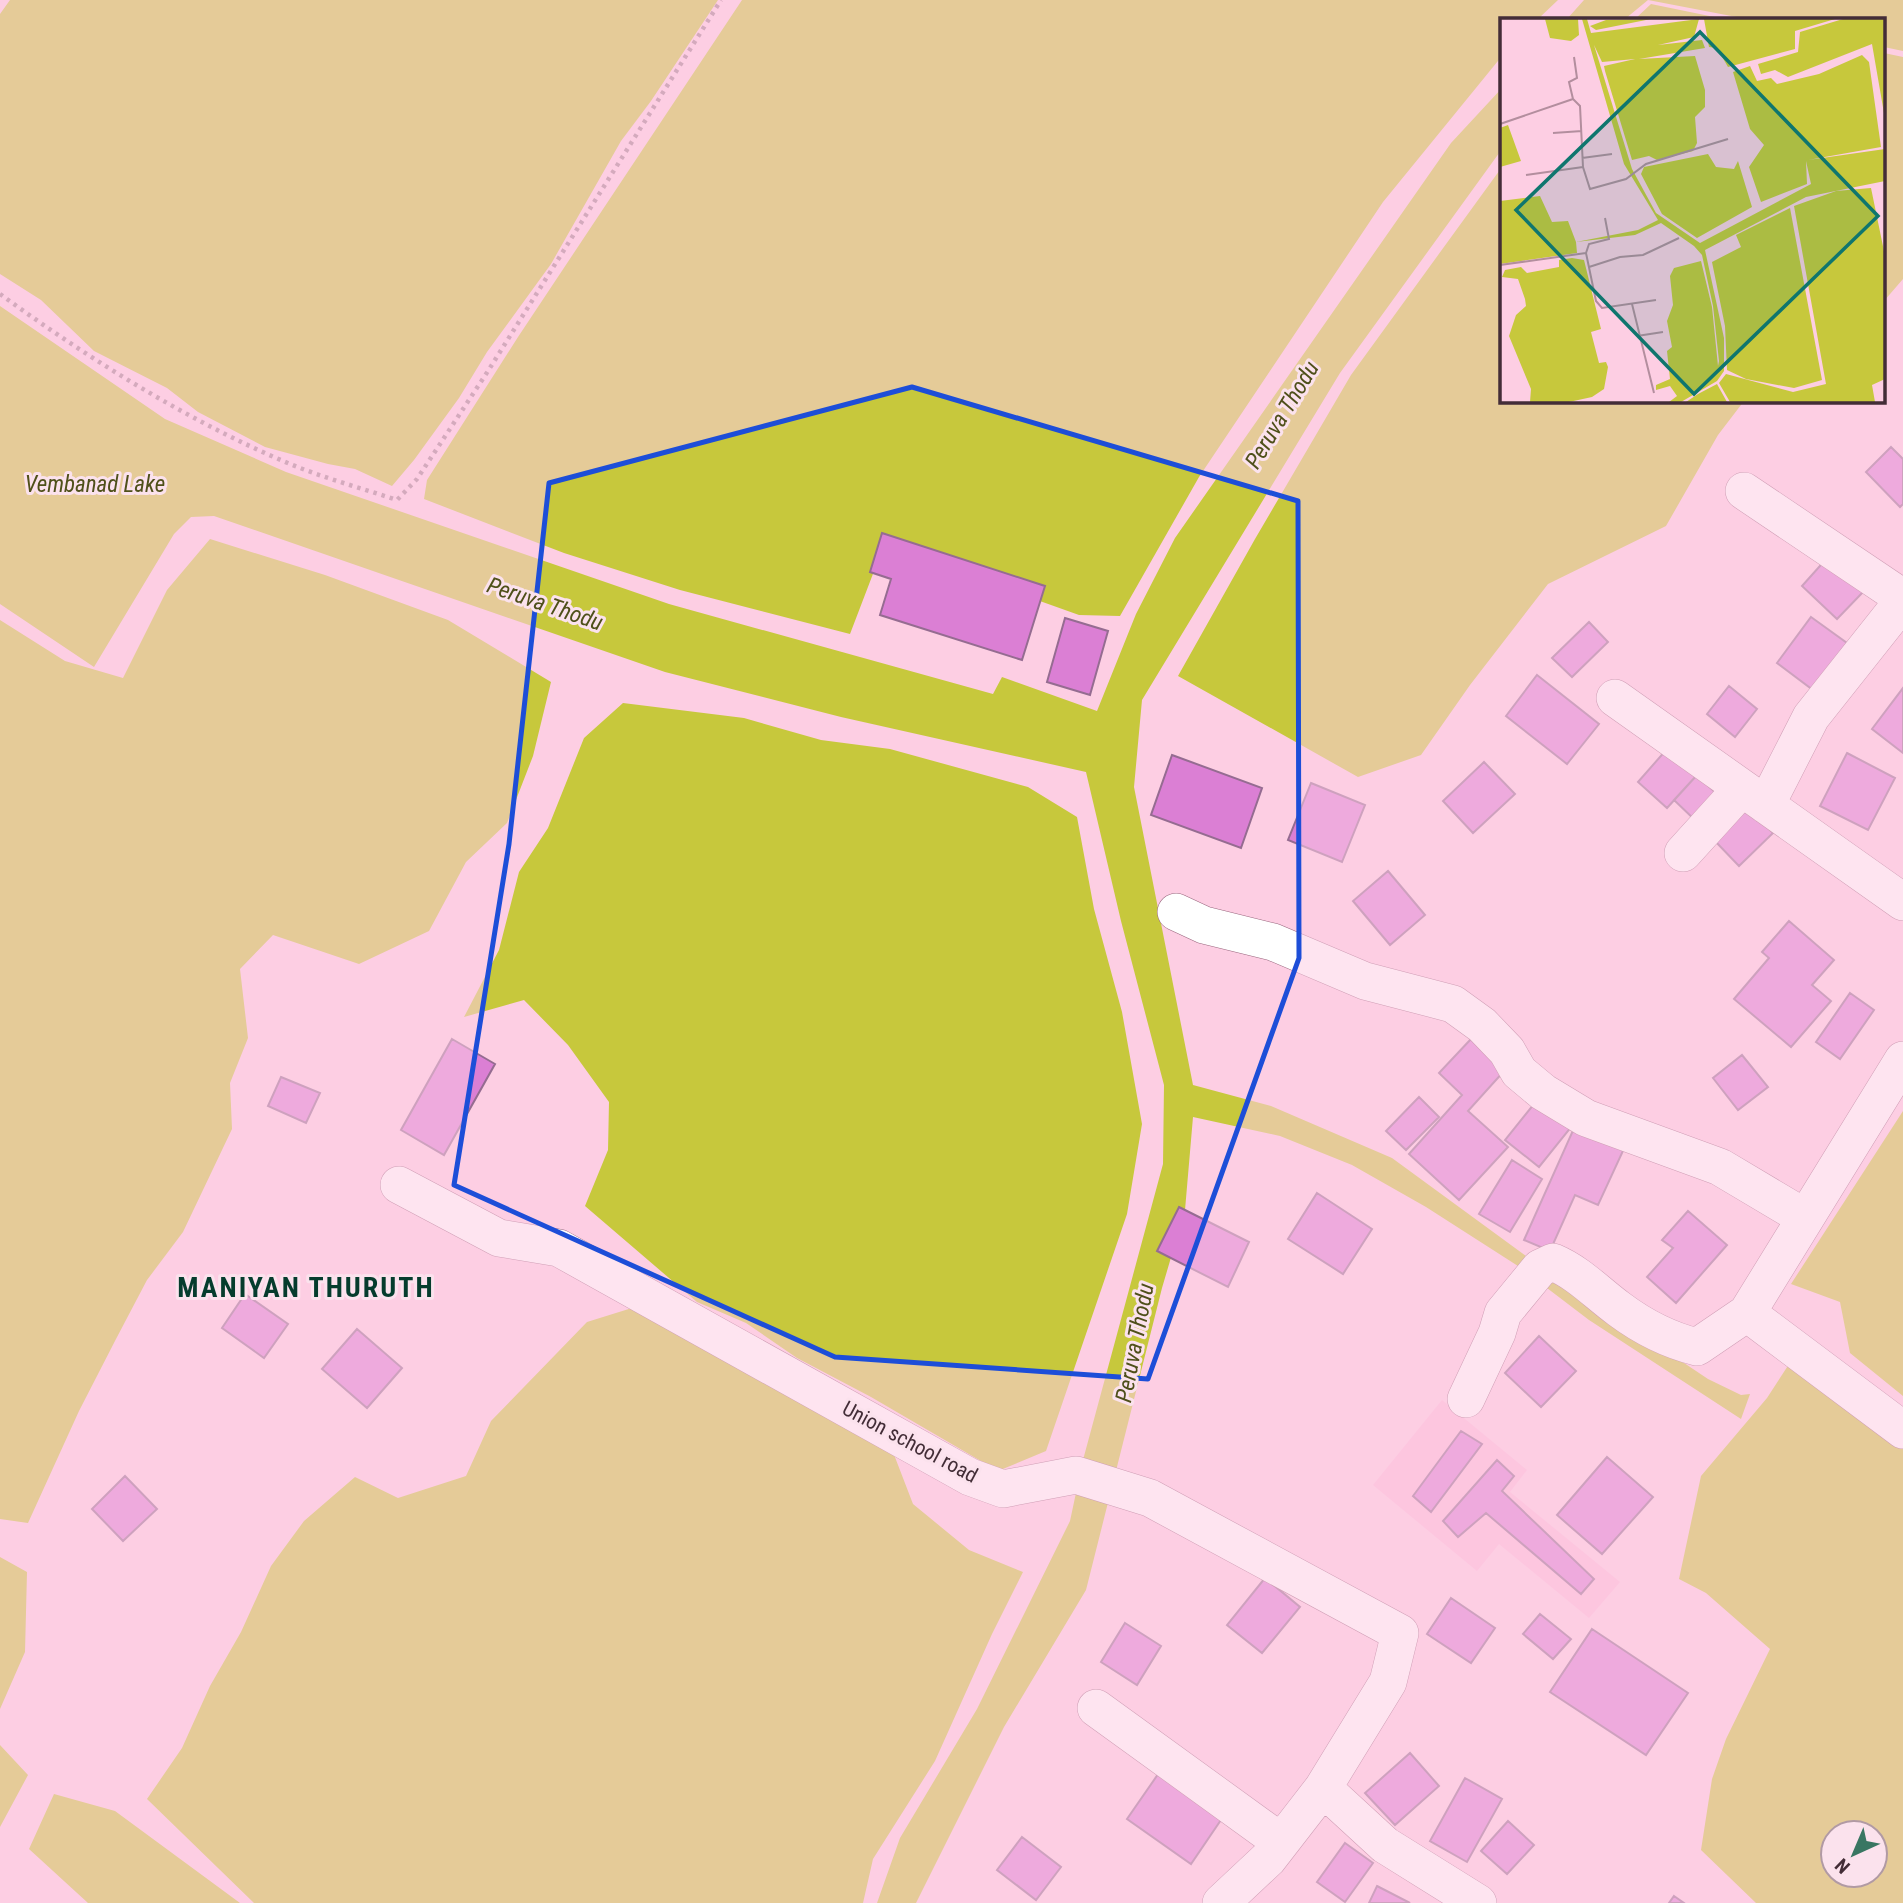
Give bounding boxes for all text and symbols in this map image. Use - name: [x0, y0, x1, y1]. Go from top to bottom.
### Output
- inset map: [1500, 18, 1885, 402]
- water label: Peruva Thodu: [1239, 356, 1325, 474]
- water label: Vembanad Lake: [25, 471, 165, 498]
- water label: Peruva Thodu: [484, 572, 607, 636]
- district label: MANIYAN THURUTH: [177, 1271, 435, 1304]
- water label: Peruva Thodu: [1110, 1281, 1160, 1405]
- street label: Union school road: [838, 1396, 982, 1488]
- north arrow: [1819, 1819, 1889, 1889]
- text: N: [1830, 1854, 1855, 1878]

